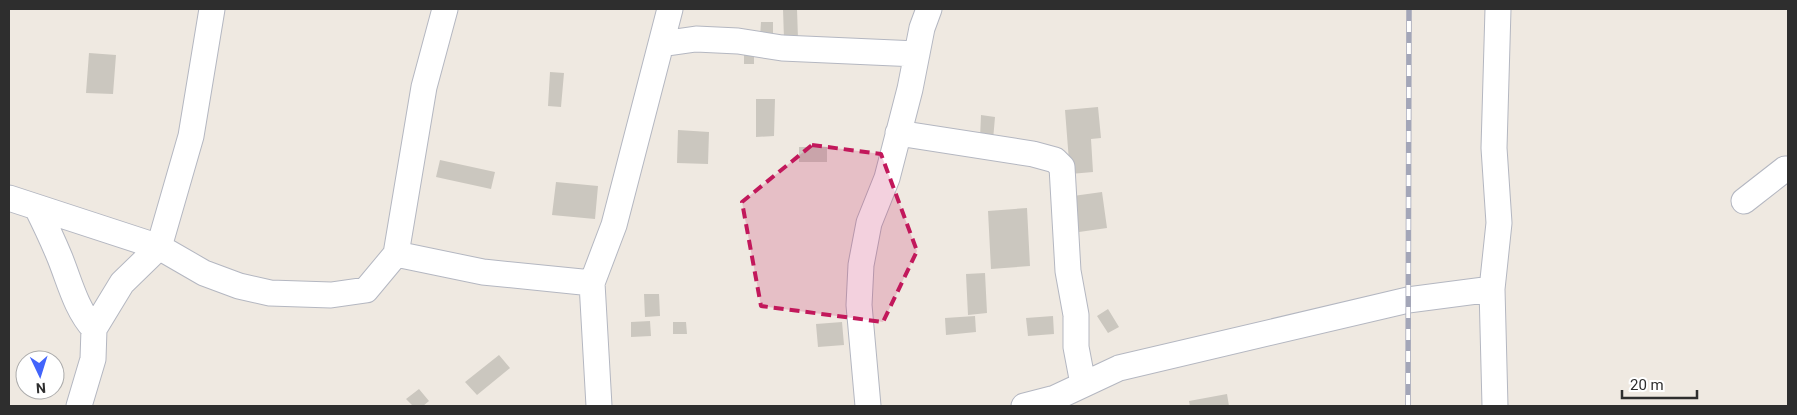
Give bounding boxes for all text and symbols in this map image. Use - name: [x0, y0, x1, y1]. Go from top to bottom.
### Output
- north arrow: [15, 350, 65, 400]
- scale bar: [1622, 368, 1697, 400]
- text: 20 m: [1630, 376, 1664, 394]
- text: N: [35, 380, 46, 396]

